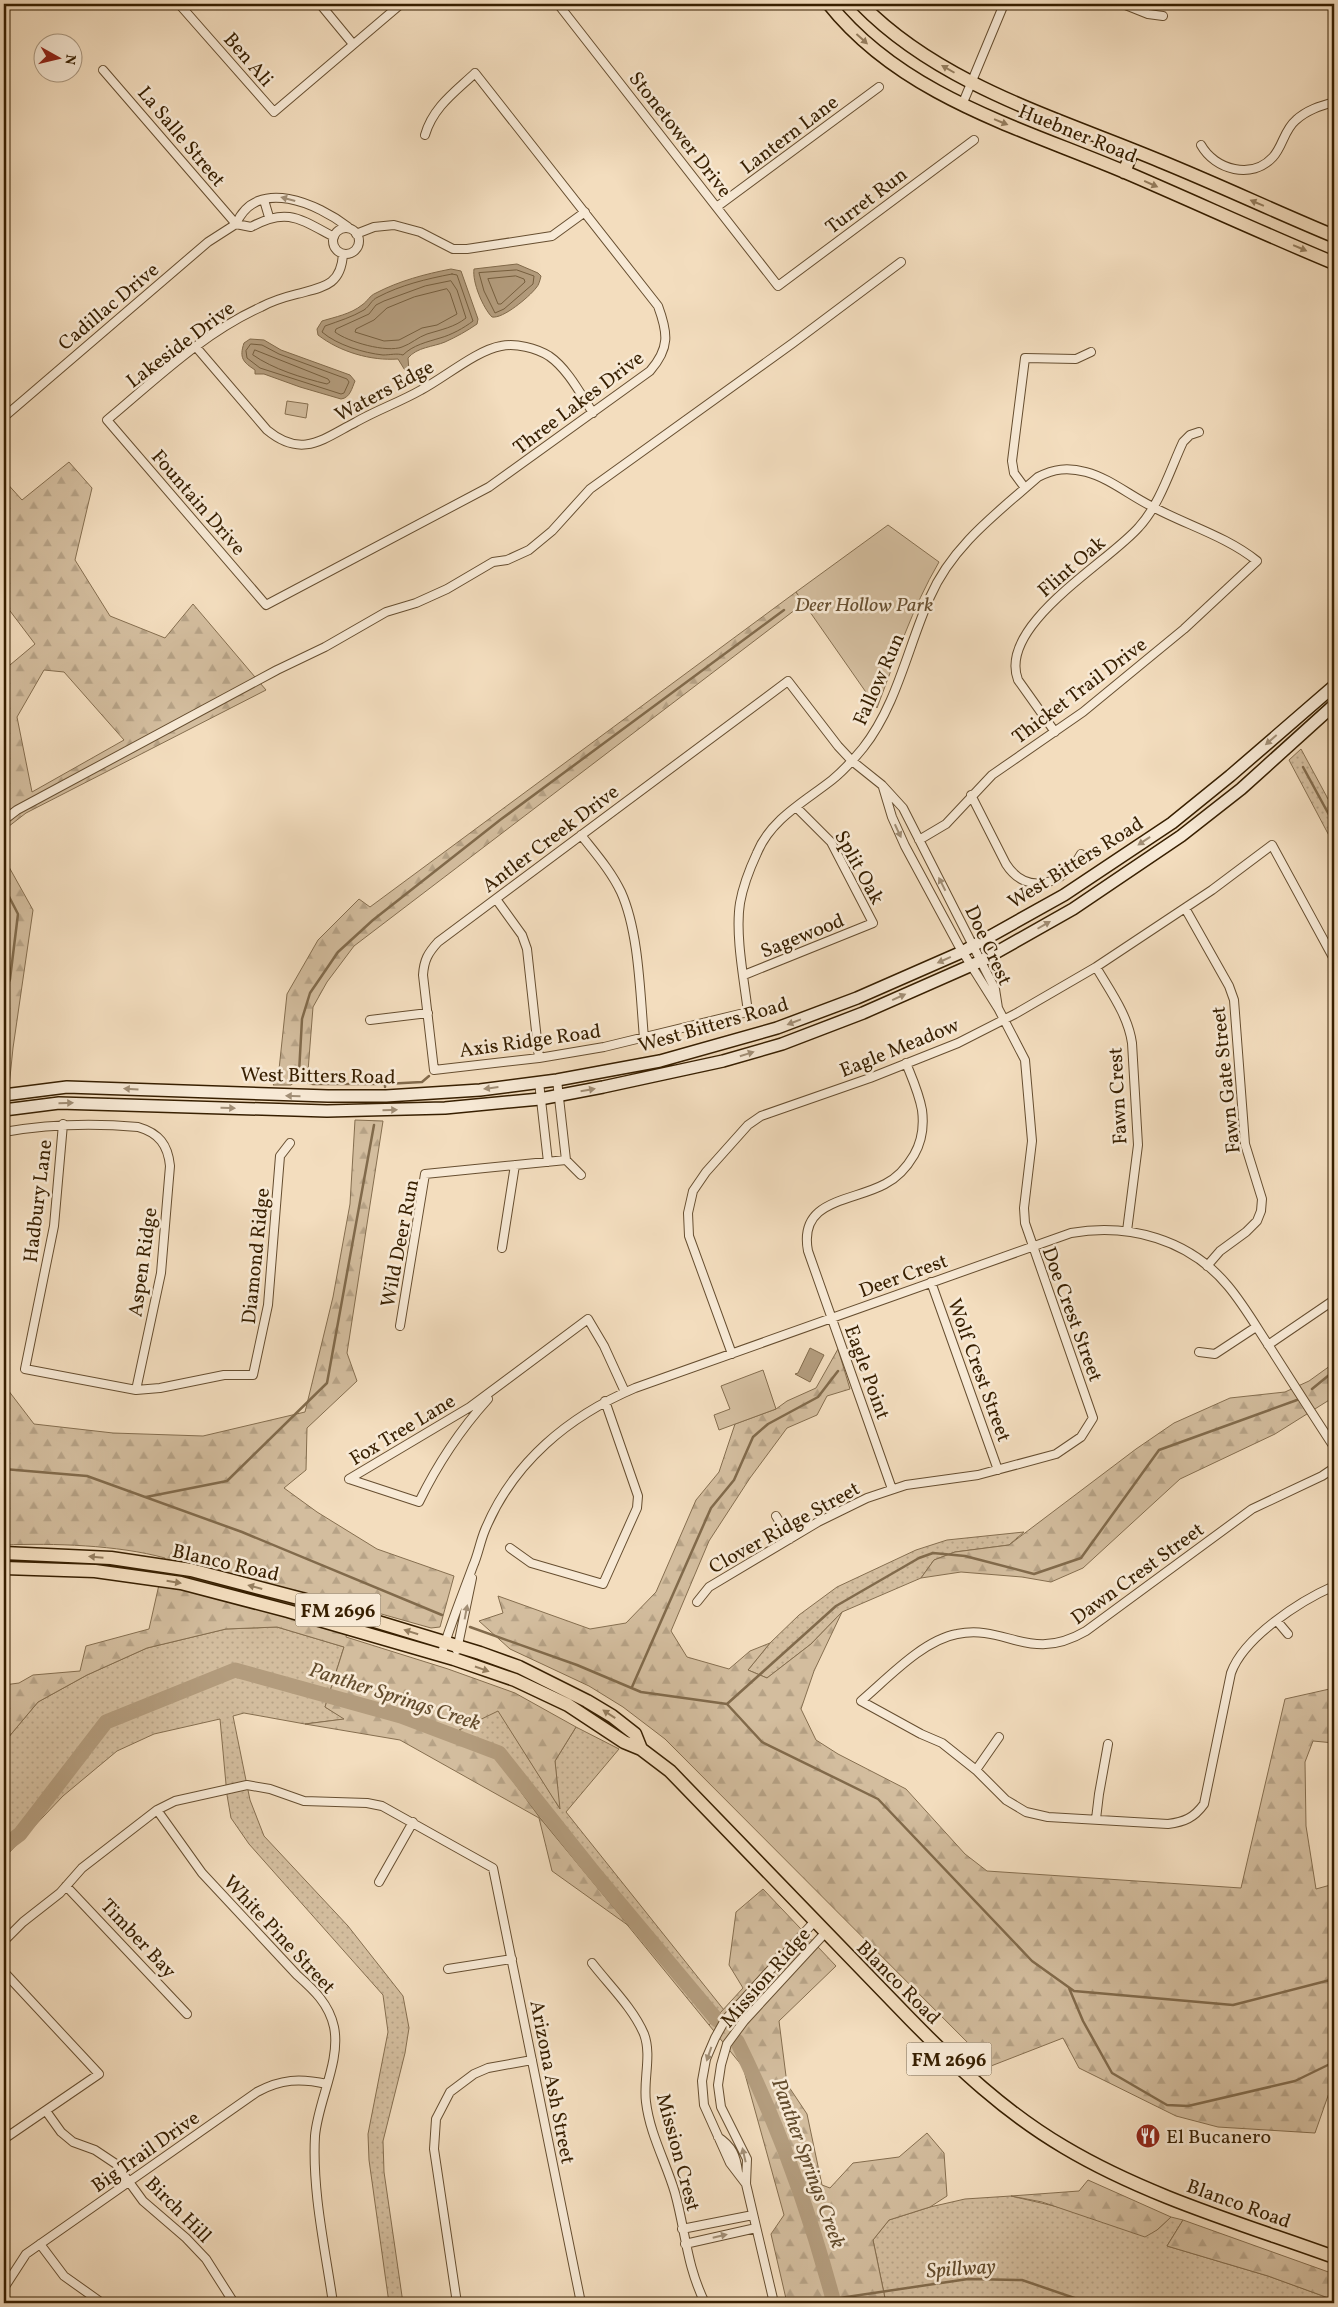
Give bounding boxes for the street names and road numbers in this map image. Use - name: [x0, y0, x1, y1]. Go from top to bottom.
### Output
- street label: Ben Ali: [216, 27, 279, 94]
- street label: Stonetower Drive: [621, 66, 738, 204]
- street label: La Salle Street: [130, 81, 231, 194]
- street label: Lantern Lane: [735, 89, 845, 182]
- street label: Huebner Road: [1014, 98, 1141, 171]
- street label: Turret Run: [820, 161, 914, 242]
- street label: Cadillac Drive: [53, 257, 166, 358]
- street label: Lakeside Drive: [121, 295, 241, 396]
- street label: Three Lakes Drive: [508, 345, 650, 462]
- street label: Waters Edge: [330, 354, 439, 430]
- street label: Fountain Drive: [144, 444, 251, 562]
- street label: Flint Oak: [1032, 530, 1112, 605]
- street label: Fallow Run: [847, 629, 913, 730]
- street label: Thicket Trail Drive: [1007, 632, 1153, 752]
- street label: Antler Creek Drive: [477, 779, 626, 900]
- street label: West Bitters Road: [1003, 811, 1149, 917]
- street label: Split Oak: [826, 826, 890, 910]
- street label: Doe Crest: [956, 901, 1018, 990]
- street label: Sagewood: [757, 907, 849, 966]
- street label: West Bitters Road: [635, 991, 792, 1061]
- street label: Fawn Gate Street: [1205, 1005, 1249, 1155]
- street label: Eagle Meadow: [836, 1012, 964, 1086]
- street label: Axis Ridge Road: [458, 1018, 603, 1066]
- street label: Fawn Crest: [1102, 1046, 1136, 1145]
- street label: West Bitters Road: [240, 1062, 396, 1092]
- street label: Hadbury Lane: [18, 1138, 60, 1264]
- street label: Wild Deer Run: [375, 1177, 427, 1310]
- street label: Diamond Ridge: [236, 1187, 278, 1326]
- street label: Aspen Ridge: [122, 1206, 166, 1319]
- street label: Doe Crest Street: [1034, 1243, 1108, 1386]
- street label: Deer Crest: [855, 1248, 952, 1306]
- street label: Wolf Crest Street: [939, 1295, 1017, 1446]
- street label: Eagle Point: [836, 1322, 896, 1424]
- street label: Fox Tree Lane: [345, 1388, 461, 1473]
- street label: Clover Ridge Street: [704, 1476, 866, 1582]
- street label: Dawn Crest Street: [1066, 1517, 1210, 1632]
- street label: Blanco Road: [169, 1538, 282, 1590]
- road number: FM 2696: [296, 1594, 380, 1626]
- street label: White Pine Street: [216, 1870, 341, 2001]
- street label: Timber Bay: [93, 1893, 182, 1986]
- street label: Mission Ridge: [715, 1922, 818, 2035]
- street label: Blanco Road: [849, 1935, 946, 2032]
- street label: Arizona Ash Street: [521, 1998, 581, 2167]
- road number: FM 2696: [906, 2042, 992, 2076]
- street label: Mission Crest: [648, 2091, 706, 2215]
- street label: Big Trail Drive: [86, 2105, 206, 2200]
- street label: Birch Hill: [138, 2171, 217, 2250]
- street label: Blanco Road: [1182, 2173, 1294, 2237]

